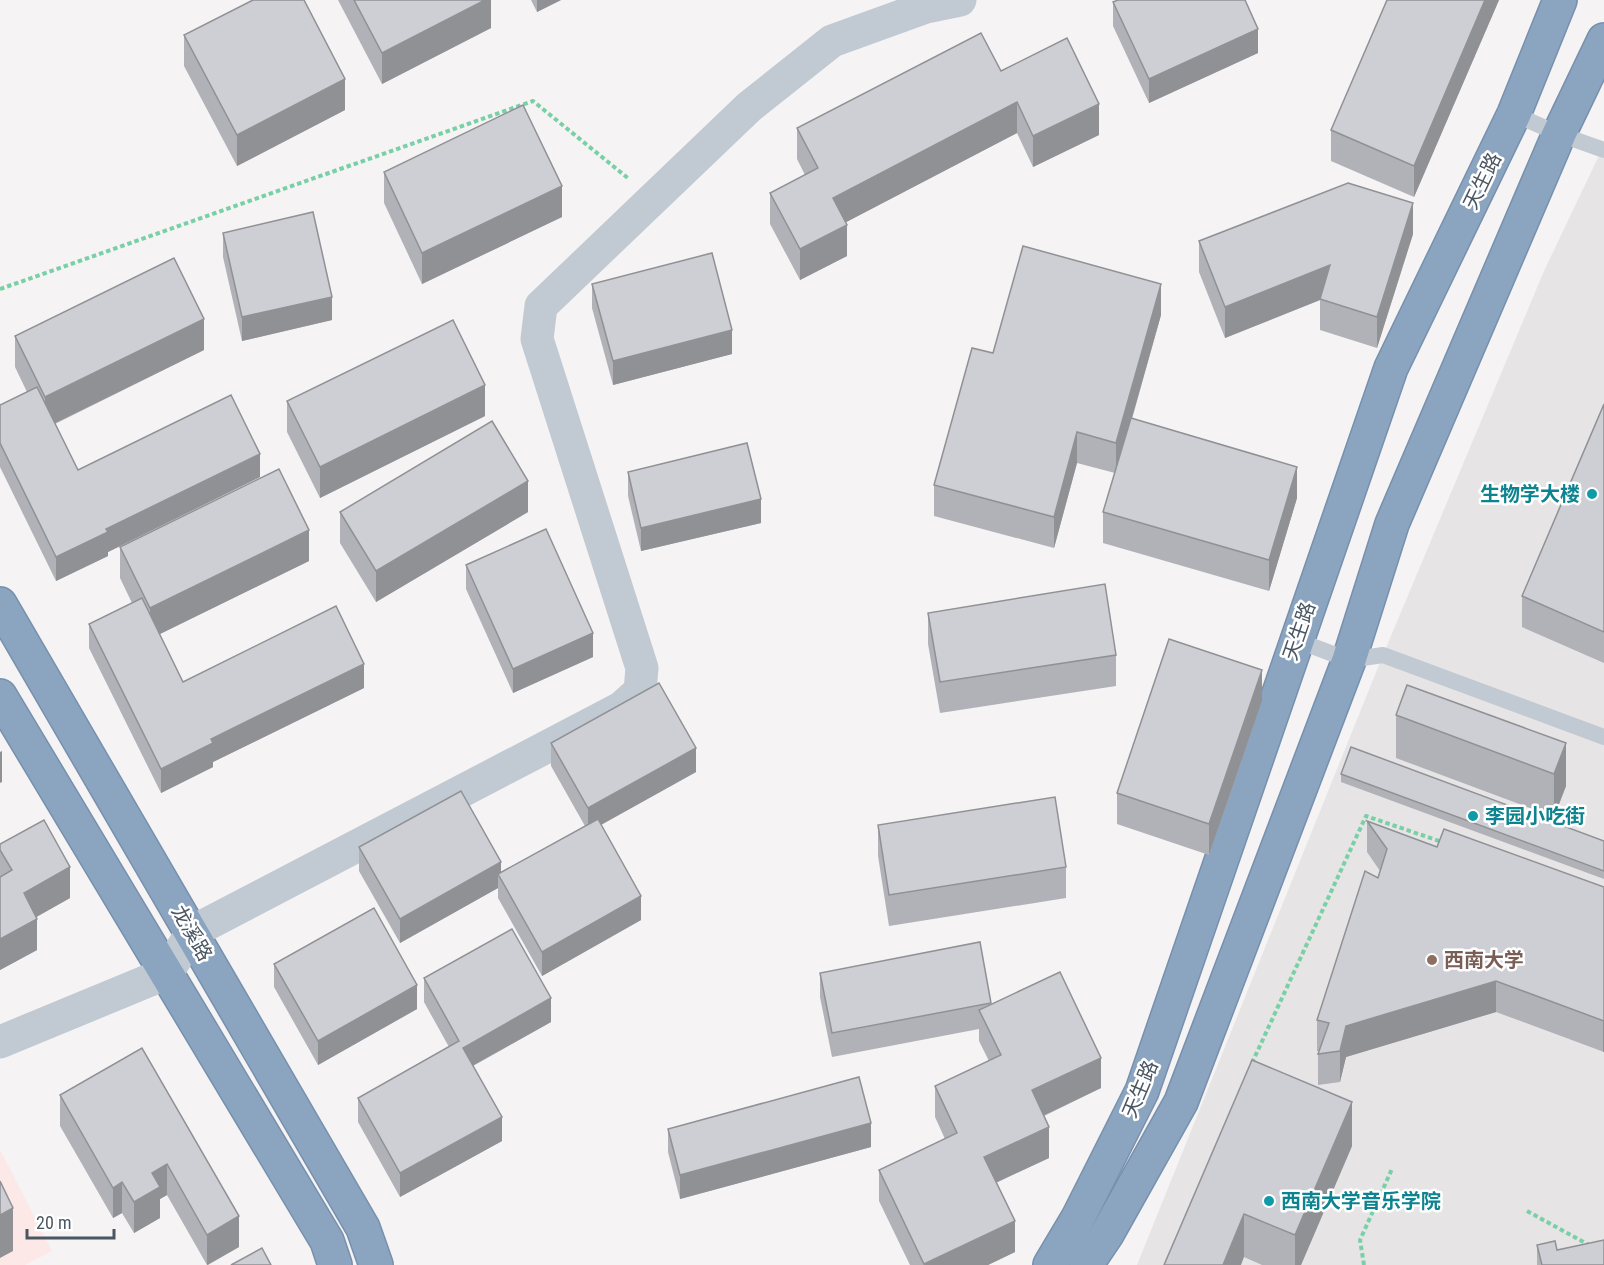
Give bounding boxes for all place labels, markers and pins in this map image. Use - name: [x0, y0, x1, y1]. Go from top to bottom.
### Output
- place label: 生物学大楼: [1480, 482, 1580, 506]
- marker: 生物学大楼: [1585, 487, 1599, 501]
- place label: 李园小吃街: [1485, 804, 1585, 828]
- marker: 李园小吃街: [1466, 809, 1480, 823]
- place label: 西南大学: [1444, 948, 1524, 972]
- marker: 西南大学: [1425, 953, 1439, 967]
- place label: 西南大学音乐学院: [1281, 1189, 1441, 1213]
- marker: 西南大学音乐学院: [1262, 1194, 1276, 1208]

